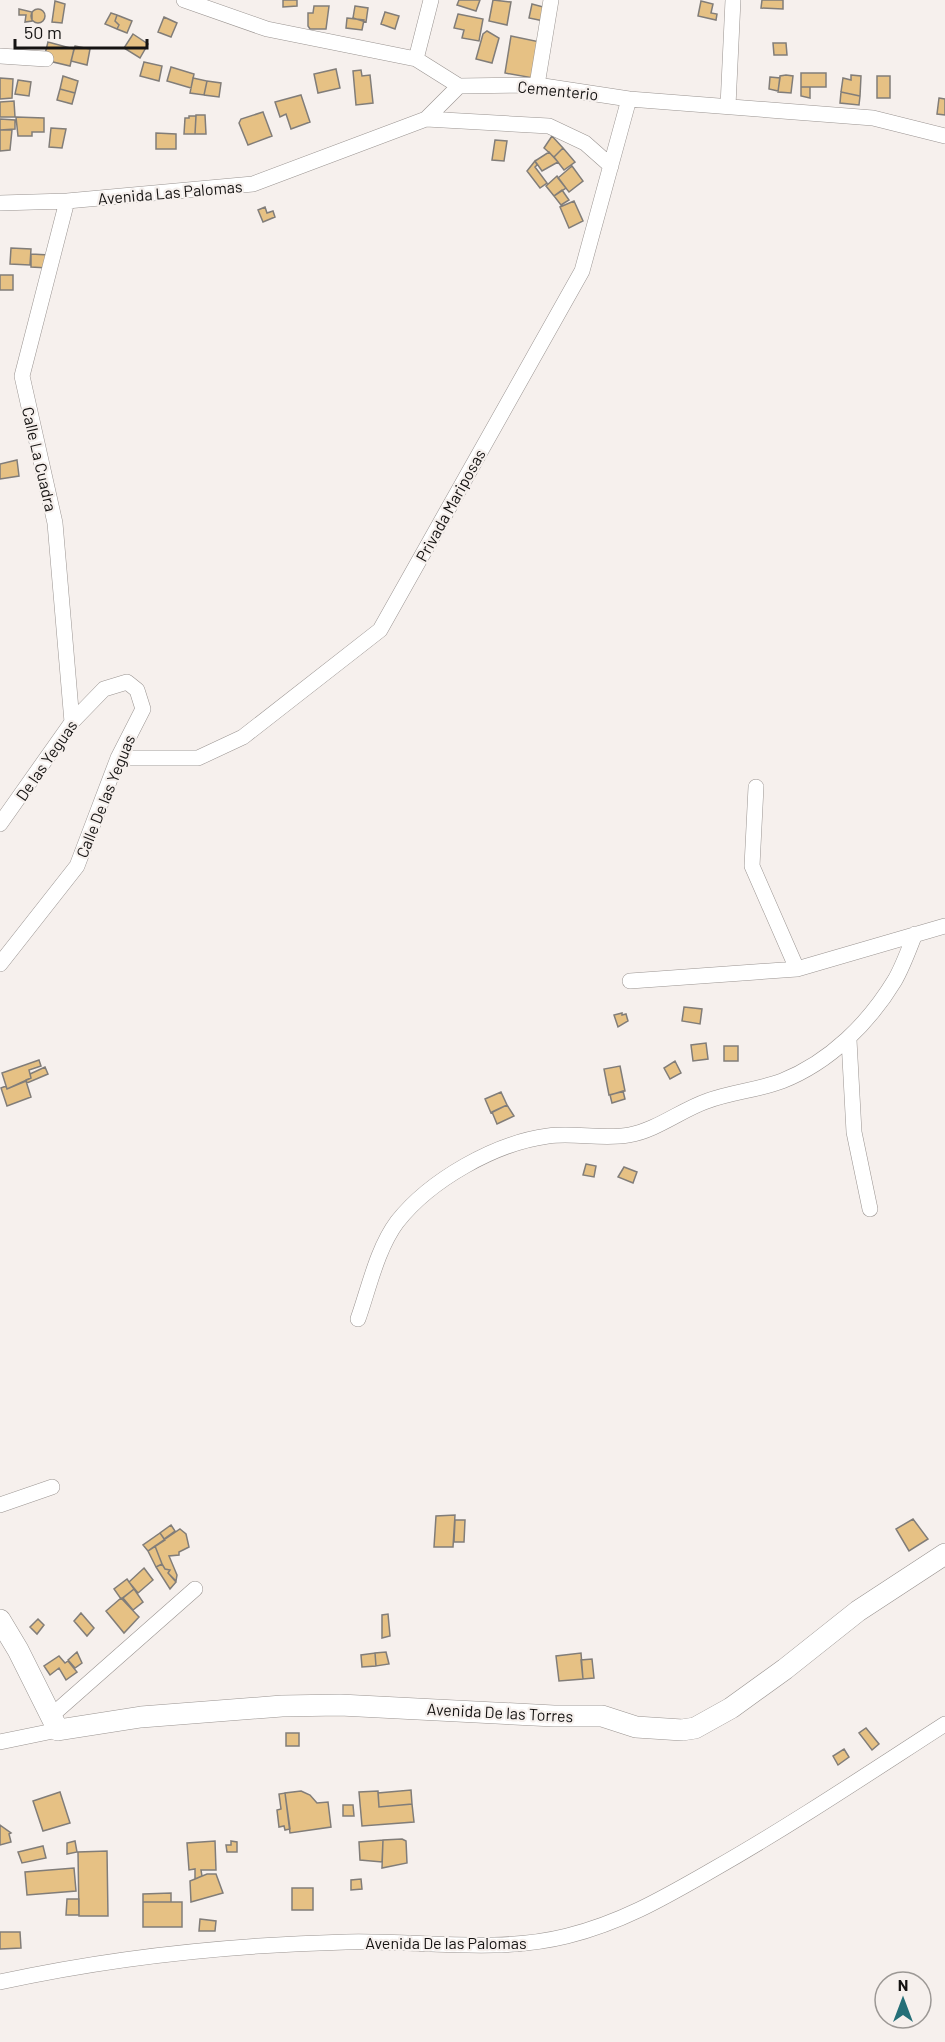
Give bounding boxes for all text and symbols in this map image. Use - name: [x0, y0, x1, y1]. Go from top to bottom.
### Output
- scale bar: [15, 12, 147, 50]
- text: 50 m: [24, 21, 62, 43]
- street label: Cementerio: [517, 76, 599, 104]
- street label: Avenida Las Palomas: [97, 176, 243, 208]
- street label: Calle La Cuadra: [19, 405, 61, 513]
- street label: Privada Mariposas: [411, 445, 489, 565]
- street label: De las Yeguas: [11, 716, 81, 804]
- street label: Calle De las Yeguas: [72, 732, 138, 860]
- street label: Avenida De las Torres: [426, 1699, 574, 1725]
- street label: Avenida De las Palomas: [365, 1933, 527, 1952]
- north arrow: [873, 1970, 933, 2030]
- text: N: [898, 1975, 908, 1994]

